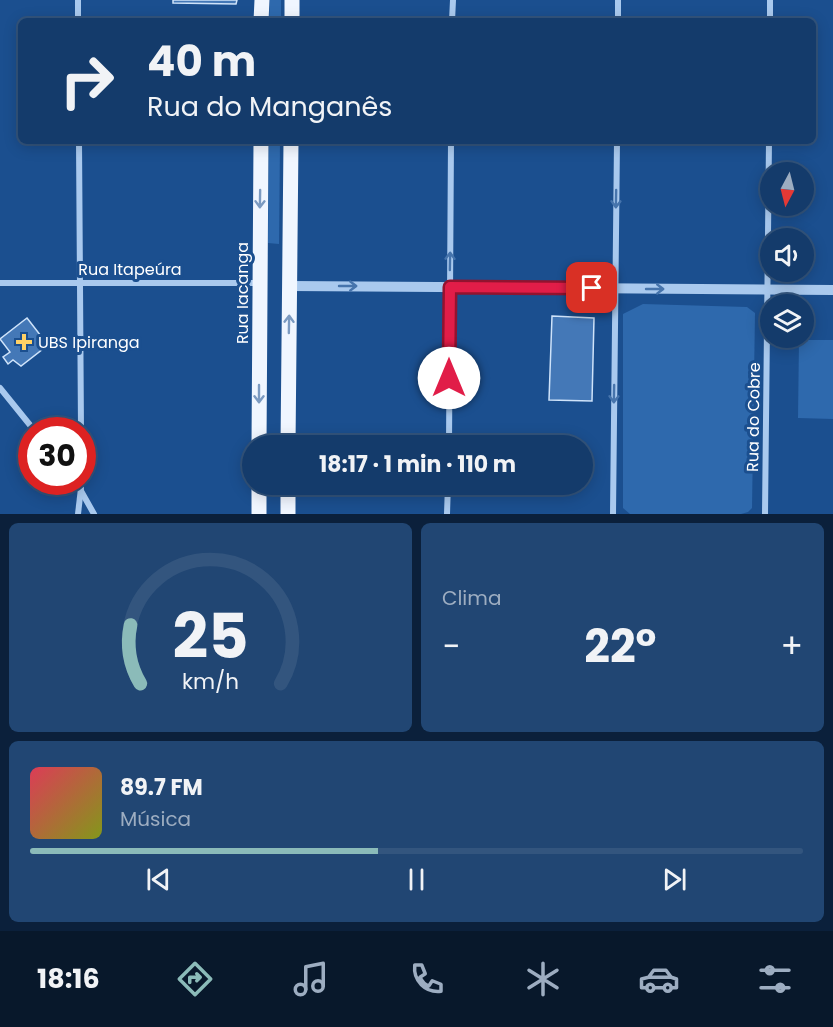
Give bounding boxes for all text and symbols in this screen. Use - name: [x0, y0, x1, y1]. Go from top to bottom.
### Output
- text: 40 m: [147, 32, 256, 91]
- icon: right: [48, 42, 126, 120]
- text: Rua do Manganês: [147, 88, 392, 125]
- north arrow: [760, 162, 814, 216]
- map controls: [760, 162, 814, 348]
- one-way arrow: [254, 189, 266, 209]
- one-way arrow: [610, 189, 622, 209]
- button: sound: [760, 228, 814, 282]
- street label: Rua Iacanga: [231, 242, 254, 344]
- one-way arrow: [444, 252, 456, 272]
- street label: Rua Itapeúra: [78, 258, 182, 281]
- pin: [566, 262, 617, 313]
- icon: arrive: [575, 271, 608, 304]
- one-way arrow: [338, 280, 358, 292]
- one-way arrow: [645, 283, 665, 295]
- button: layers: [760, 294, 814, 348]
- one-way arrow: [283, 315, 295, 335]
- place label: UBS Ipiranga: [38, 331, 140, 354]
- marker: UBS Ipiranga: [15, 333, 33, 351]
- position arrow: [417, 346, 481, 410]
- street label: Rua do Cobre: [741, 362, 766, 472]
- one-way arrow: [253, 384, 265, 404]
- one-way arrow: [608, 384, 620, 404]
- speed limit sign: 30: [18, 417, 96, 495]
- text: 18:17 · 1 min · 110 m: [319, 449, 516, 480]
- text: Clima: [442, 584, 501, 612]
- text: 25: [172, 592, 249, 680]
- text: 22°: [584, 615, 656, 678]
- text: −: [442, 623, 460, 670]
- text: +: [780, 623, 803, 670]
- text: km/h: [182, 667, 239, 698]
- text: 89.7 FM: [120, 772, 203, 803]
- text: Música: [120, 805, 191, 833]
- icon: previous: [142, 863, 175, 896]
- icon: pause: [400, 863, 433, 896]
- icon: next: [658, 863, 691, 896]
- icon: directions: [174, 958, 216, 1000]
- icon: music: [290, 958, 332, 1000]
- icon: phone: [406, 958, 448, 1000]
- icon: climate: [522, 958, 564, 1000]
- icon: car: [638, 958, 680, 1000]
- icon: filters: [754, 958, 796, 1000]
- text: 18:16: [37, 960, 100, 997]

